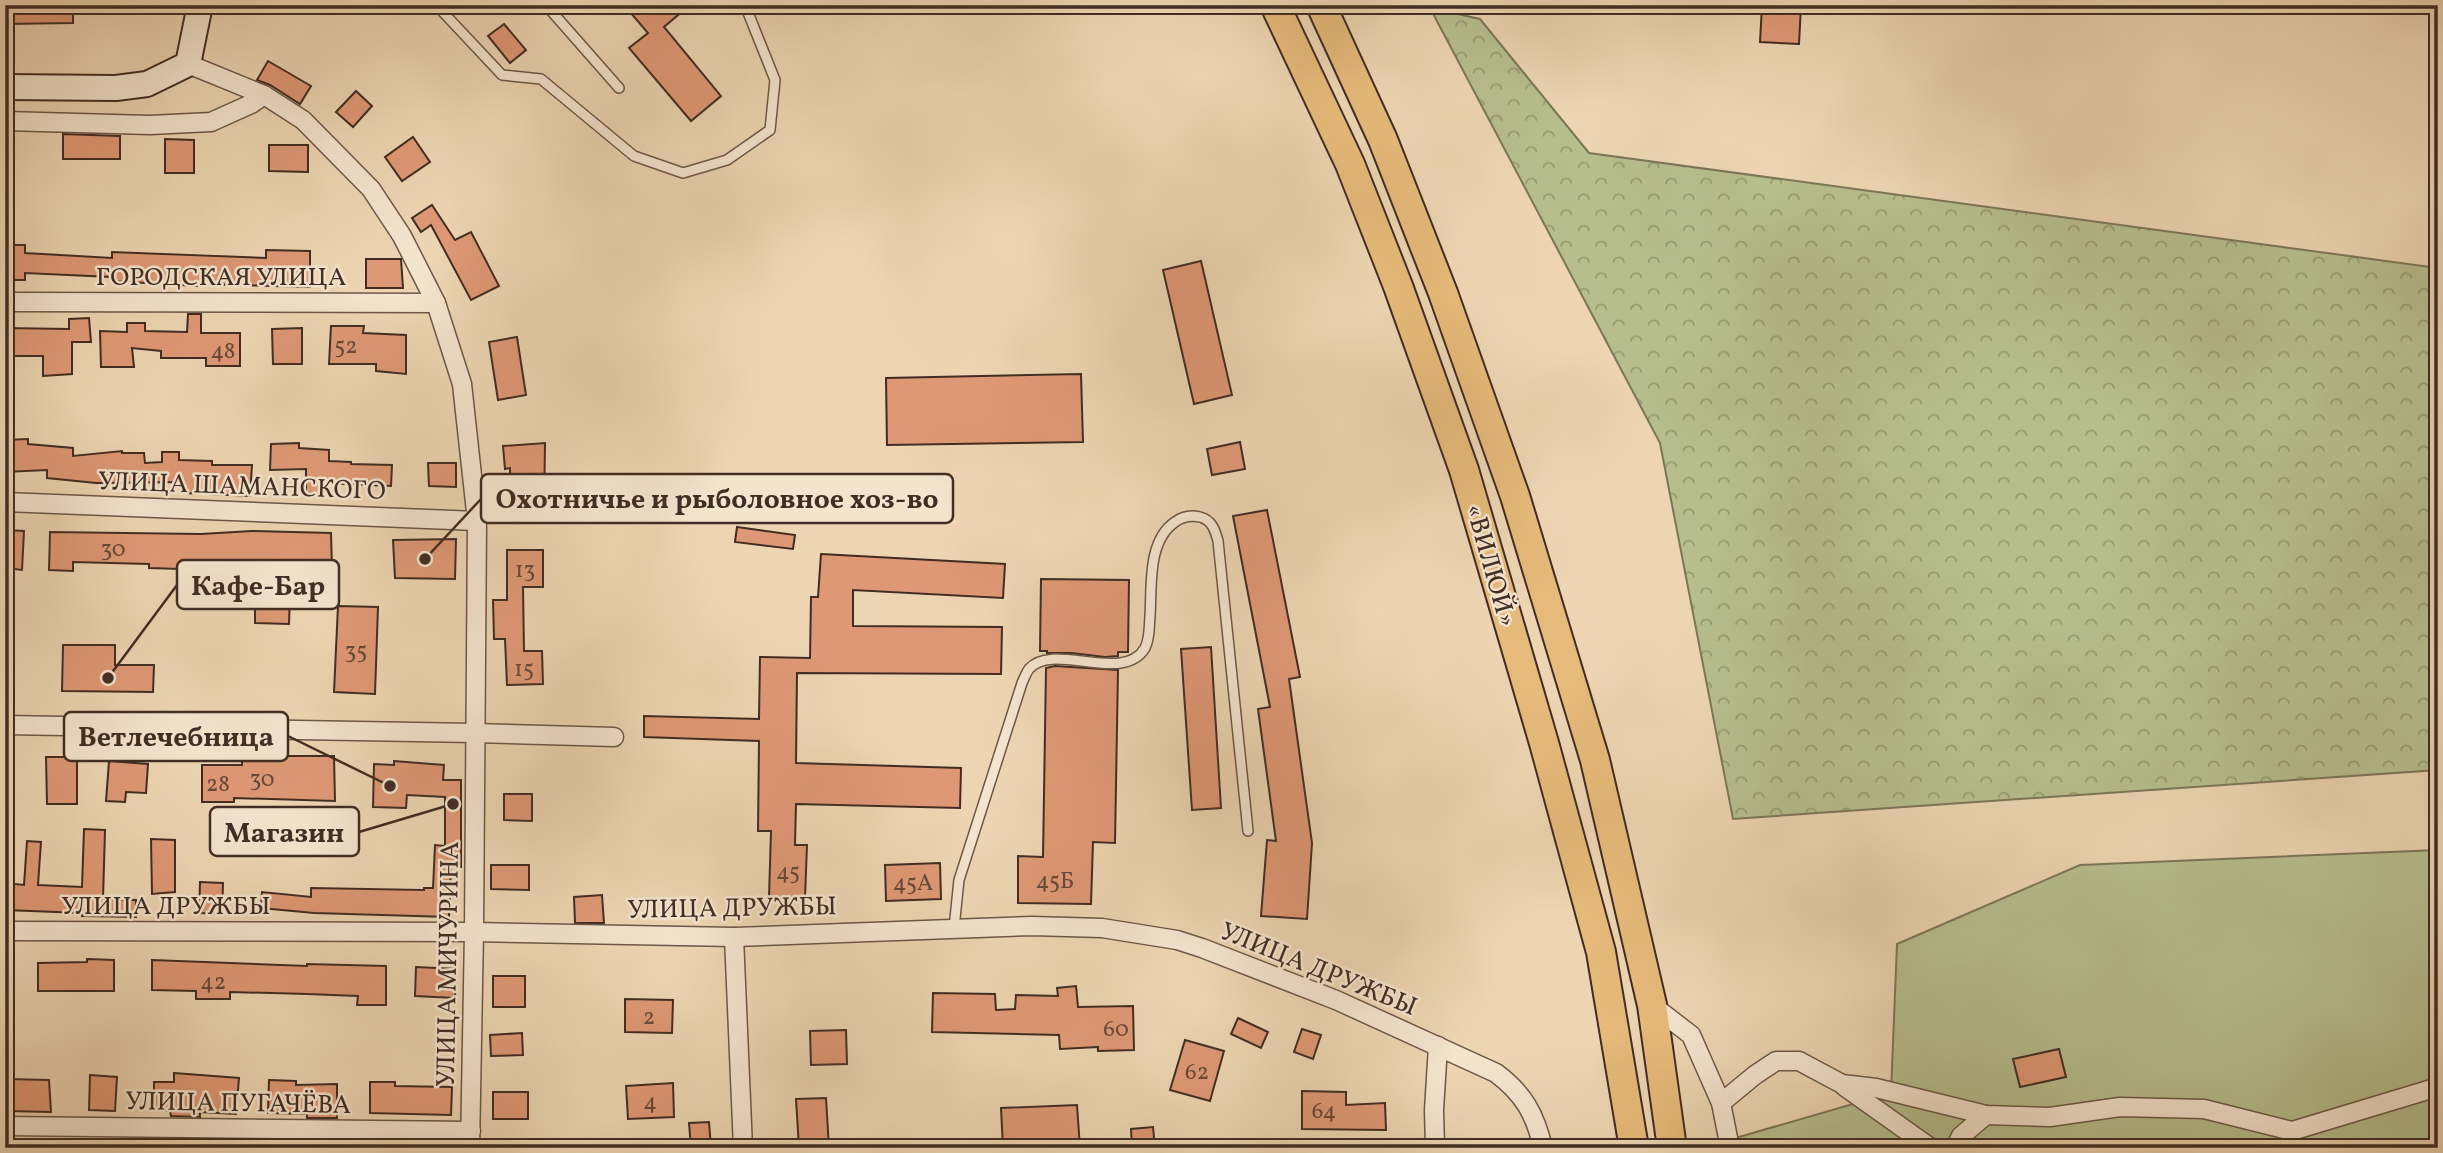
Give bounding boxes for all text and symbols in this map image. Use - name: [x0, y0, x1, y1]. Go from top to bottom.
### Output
- street label: ГОРОДСКАЯ УЛИЦА: [96, 260, 346, 296]
- house number: 52: [334, 331, 358, 363]
- house number: 48: [211, 336, 235, 368]
- street label: УЛИЦА ШАМАНСКОГО: [97, 464, 386, 510]
- callout: Охотничье и рыболовное хоз-во: [481, 474, 953, 523]
- text: Охотничье и рыболовное хоз-во: [495, 481, 939, 520]
- street label: «ВИЛЮЙ»: [1455, 500, 1525, 631]
- house number: 30: [100, 534, 126, 566]
- house number: 13: [515, 555, 535, 587]
- callout: Кафе-Бар: [177, 560, 339, 609]
- text: Кафе-Бар: [191, 568, 325, 607]
- house number: 35: [345, 636, 367, 668]
- house number: 15: [514, 654, 534, 686]
- callout: Ветлечебница: [64, 712, 288, 761]
- text: Ветлечебница: [78, 719, 274, 758]
- house number: 30: [249, 764, 275, 796]
- house number: 28: [206, 769, 230, 801]
- callout: Магазин: [210, 807, 359, 856]
- text: Магазин: [224, 815, 344, 854]
- street label: УЛИЦА МИЧУРИНА: [429, 841, 469, 1087]
- house number: 45: [776, 857, 800, 889]
- house number: 45Б: [1036, 866, 1074, 898]
- house number: 45А: [893, 868, 933, 900]
- street label: УЛИЦА ДРУЖБЫ: [61, 889, 271, 925]
- street label: УЛИЦА ДРУЖБЫ: [627, 889, 837, 929]
- street label: УЛИЦА ДРУЖБЫ: [1214, 914, 1422, 1026]
- house number: 42: [200, 967, 226, 999]
- house number: 2: [643, 1002, 655, 1034]
- house number: 60: [1103, 1014, 1129, 1046]
- house number: 62: [1185, 1057, 1209, 1089]
- street label: УЛИЦА ПУГАЧЁВА: [125, 1084, 351, 1124]
- house number: 4: [643, 1087, 657, 1119]
- house number: 64: [1312, 1096, 1336, 1128]

